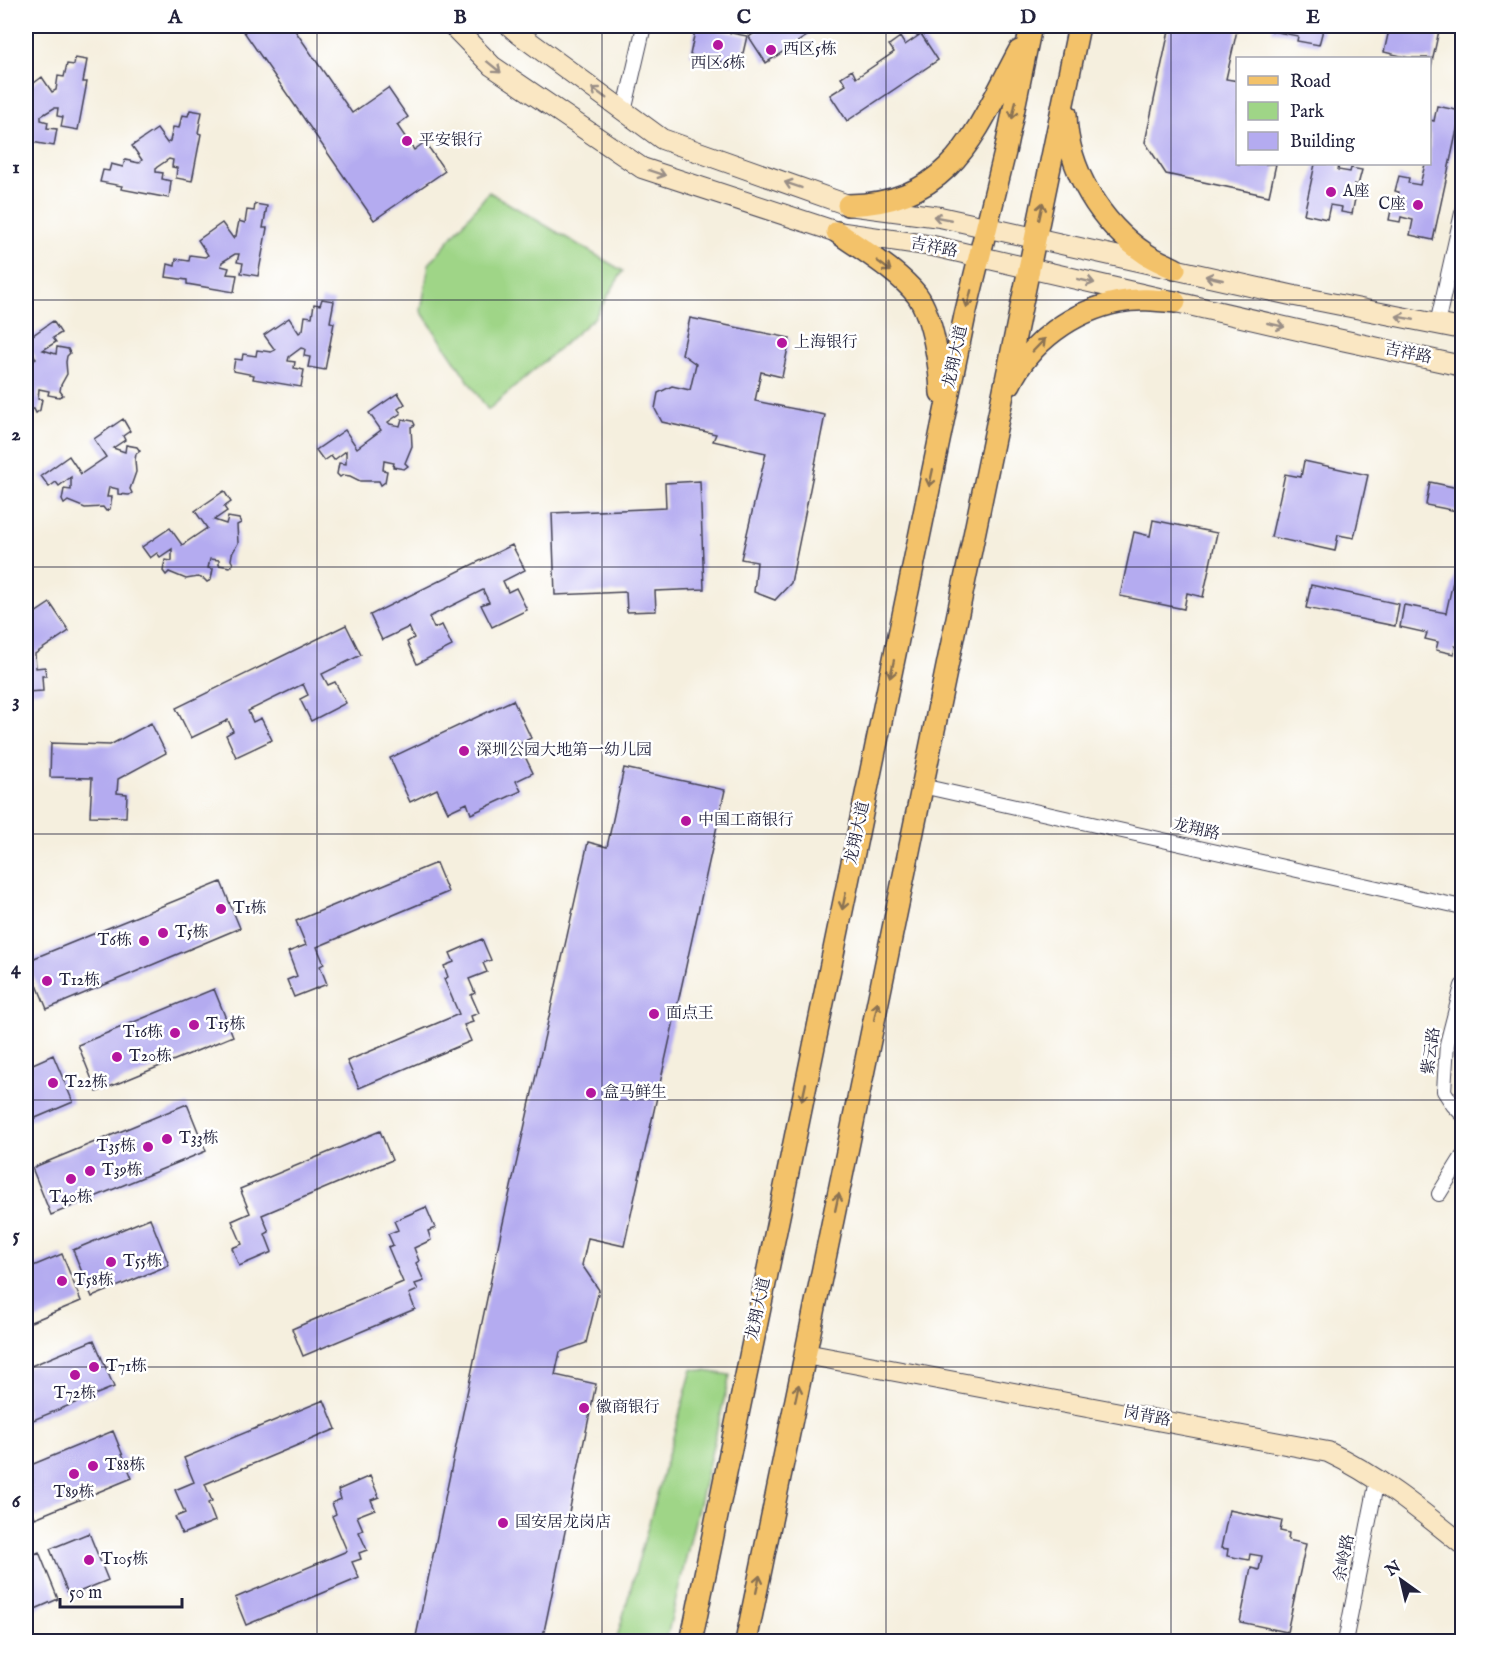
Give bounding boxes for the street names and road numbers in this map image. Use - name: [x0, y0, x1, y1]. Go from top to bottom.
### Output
- street label: 吉祥路: [909, 234, 959, 262]
- street label: 龙翔大道: [940, 324, 972, 390]
- street label: 吉祥路: [1382, 339, 1434, 369]
- street label: 龙翔大道: [842, 800, 874, 866]
- street label: 龙翔路: [1170, 815, 1222, 845]
- street label: 紫云路: [1419, 1026, 1445, 1076]
- street label: 龙翔大道: [743, 1276, 775, 1342]
- street label: 岗背路: [1122, 1403, 1172, 1431]
- street label: 余岭路: [1331, 1533, 1359, 1583]

